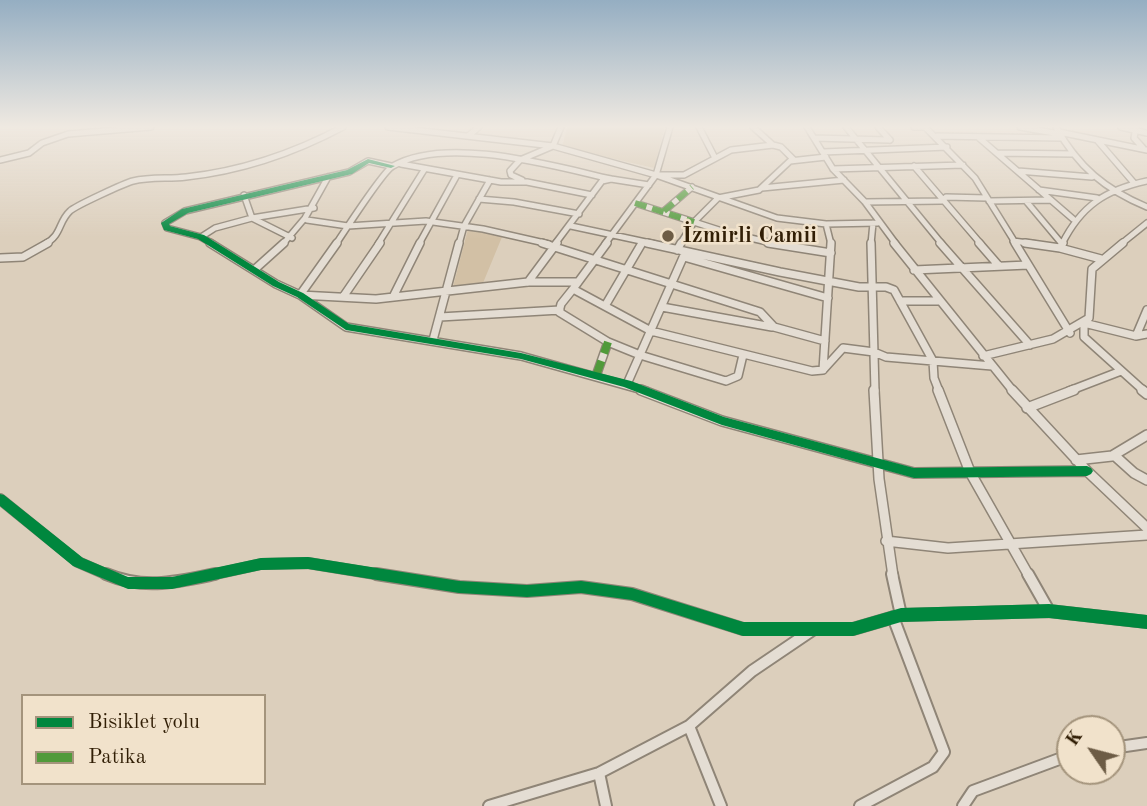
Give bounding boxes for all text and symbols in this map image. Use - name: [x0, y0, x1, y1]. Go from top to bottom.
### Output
- place label: İzmirli Camii: [682, 222, 817, 250]
- marker: İzmirli Camii: [660, 228, 676, 244]
- legend: [21, 694, 266, 785]
- text: Bisiklet yolu: [88, 712, 200, 733]
- north arrow: [1056, 715, 1126, 785]
- text: K: [1063, 727, 1087, 750]
- text: Patika: [88, 747, 146, 768]

